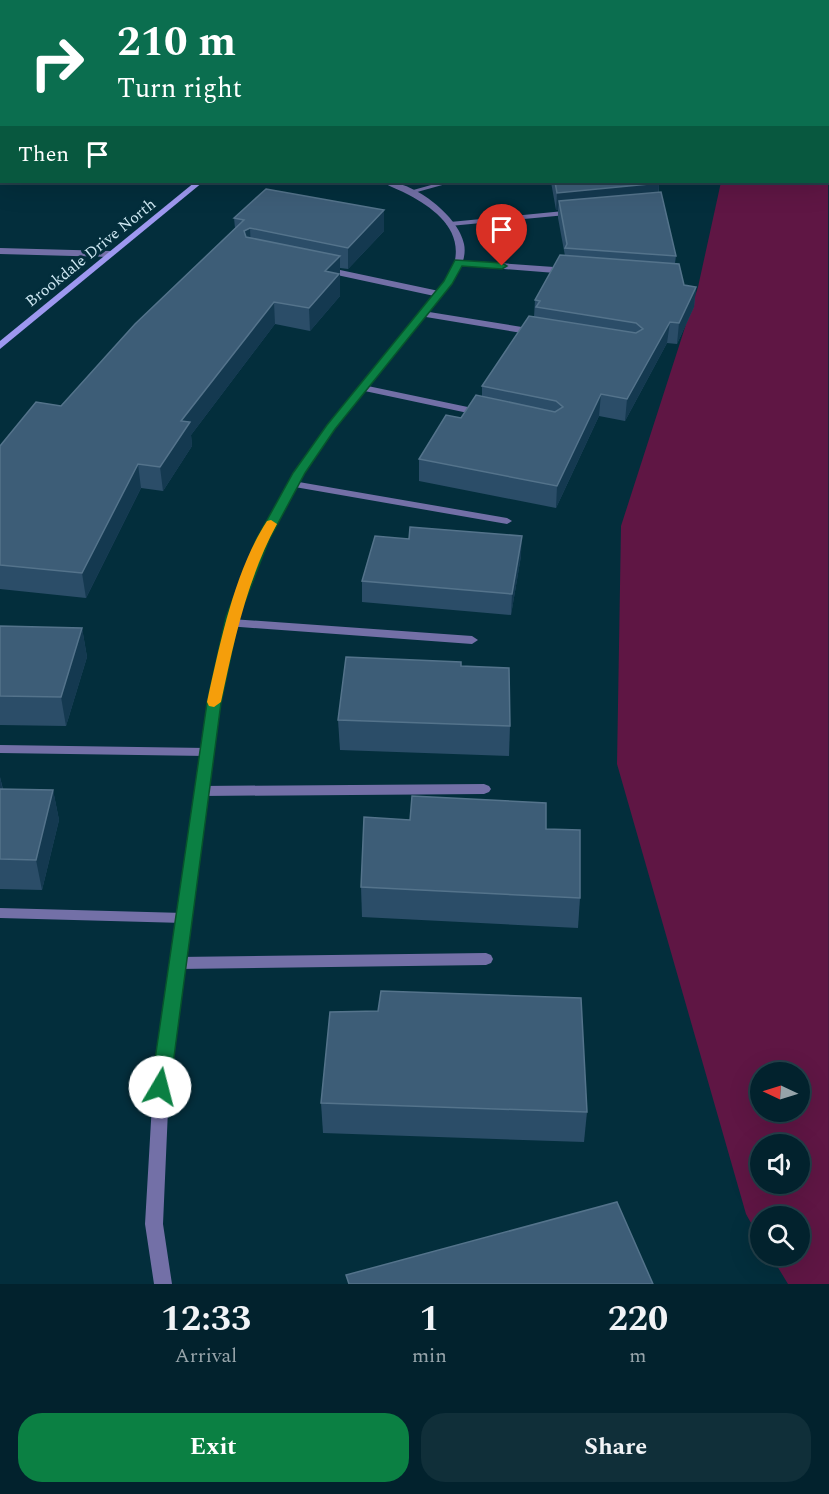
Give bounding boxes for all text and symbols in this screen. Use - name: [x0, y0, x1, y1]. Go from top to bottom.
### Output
- text: 210 m: [117, 11, 236, 74]
- icon: right: [18, 24, 96, 102]
- text: Turn right: [117, 68, 242, 110]
- text: Then: [18, 138, 69, 171]
- icon: arrive: [81, 138, 114, 171]
- street label: Brookdale Drive North: [20, 193, 161, 313]
- pin: [476, 204, 527, 266]
- icon: arrive: [485, 213, 518, 246]
- position arrow: [128, 1055, 192, 1119]
- north arrow: [750, 1062, 810, 1122]
- map controls: [750, 1062, 810, 1266]
- button: sound: [750, 1134, 810, 1194]
- button: search: [750, 1206, 810, 1266]
- text: 12:33: [161, 1292, 251, 1347]
- text: 1: [419, 1292, 440, 1347]
- text: 220: [608, 1292, 668, 1347]
- text: Arrival: [175, 1341, 237, 1371]
- text: min: [412, 1341, 447, 1371]
- text: m: [629, 1341, 647, 1371]
- button: Exit: [18, 1413, 409, 1482]
- button: Share: [421, 1413, 811, 1482]

